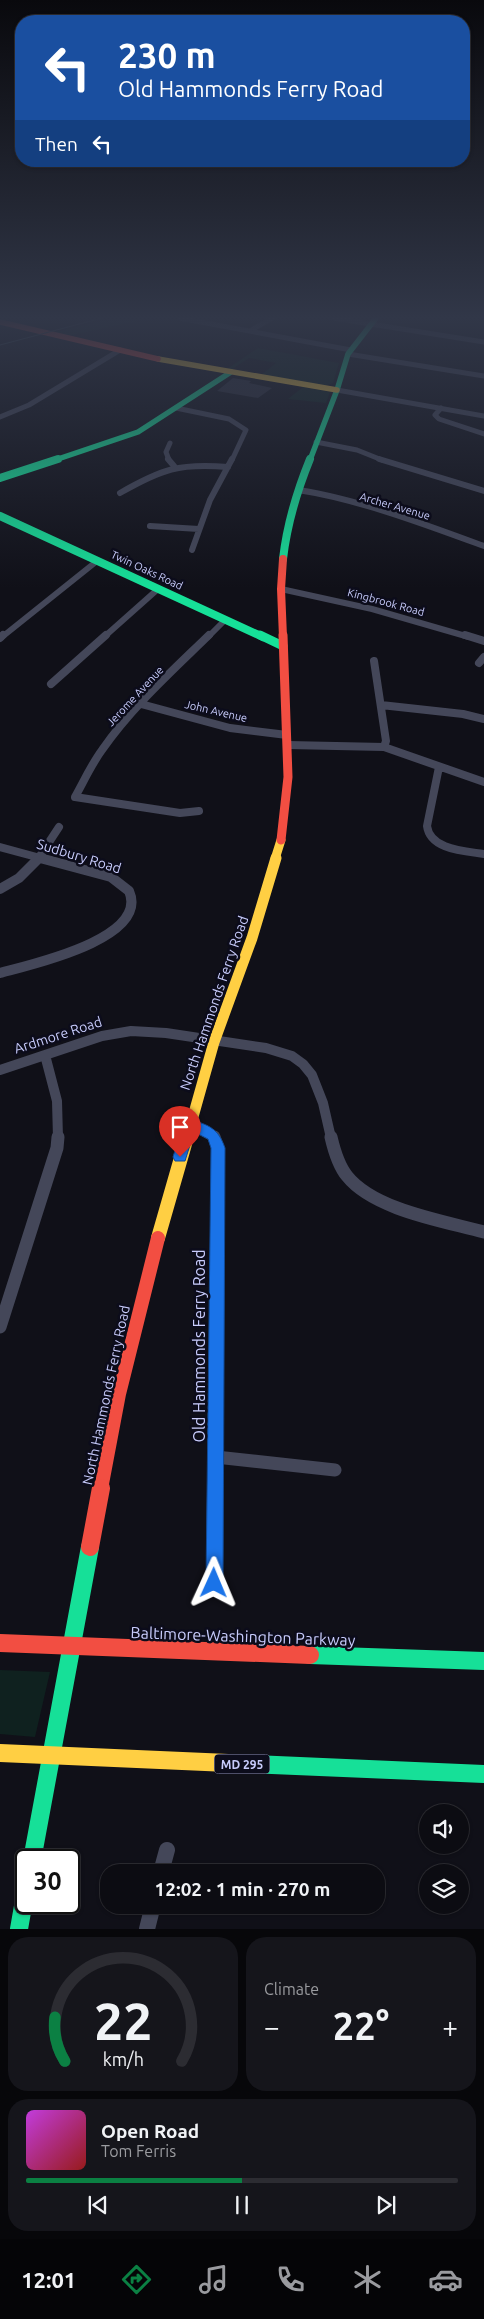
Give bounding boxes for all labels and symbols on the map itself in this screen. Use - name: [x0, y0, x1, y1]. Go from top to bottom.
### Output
- street label: Archer Avenue: [358, 490, 432, 522]
- street label: Twin Oaks Road: [109, 548, 185, 592]
- street label: Kingbrook Road: [346, 586, 426, 618]
- street label: Jerome Avenue: [104, 664, 166, 728]
- street label: John Avenue: [183, 698, 249, 724]
- street label: Sudbury Road: [35, 836, 123, 876]
- street label: North Hammonds Ferry Road: [177, 914, 251, 1092]
- street label: Ardmore Road: [12, 1013, 104, 1057]
- pin: [159, 1106, 201, 1157]
- street label: Old Hammonds Ferry Road: [190, 1249, 208, 1443]
- street label: North Hammonds Ferry Road: [79, 1304, 133, 1486]
- position arrow: [187, 1556, 239, 1608]
- street label: Baltimore-Washington Parkway: [130, 1623, 356, 1649]
- road number: MD 295: [214, 1755, 270, 1774]
- speed limit sign: 30: [15, 1849, 80, 1914]

